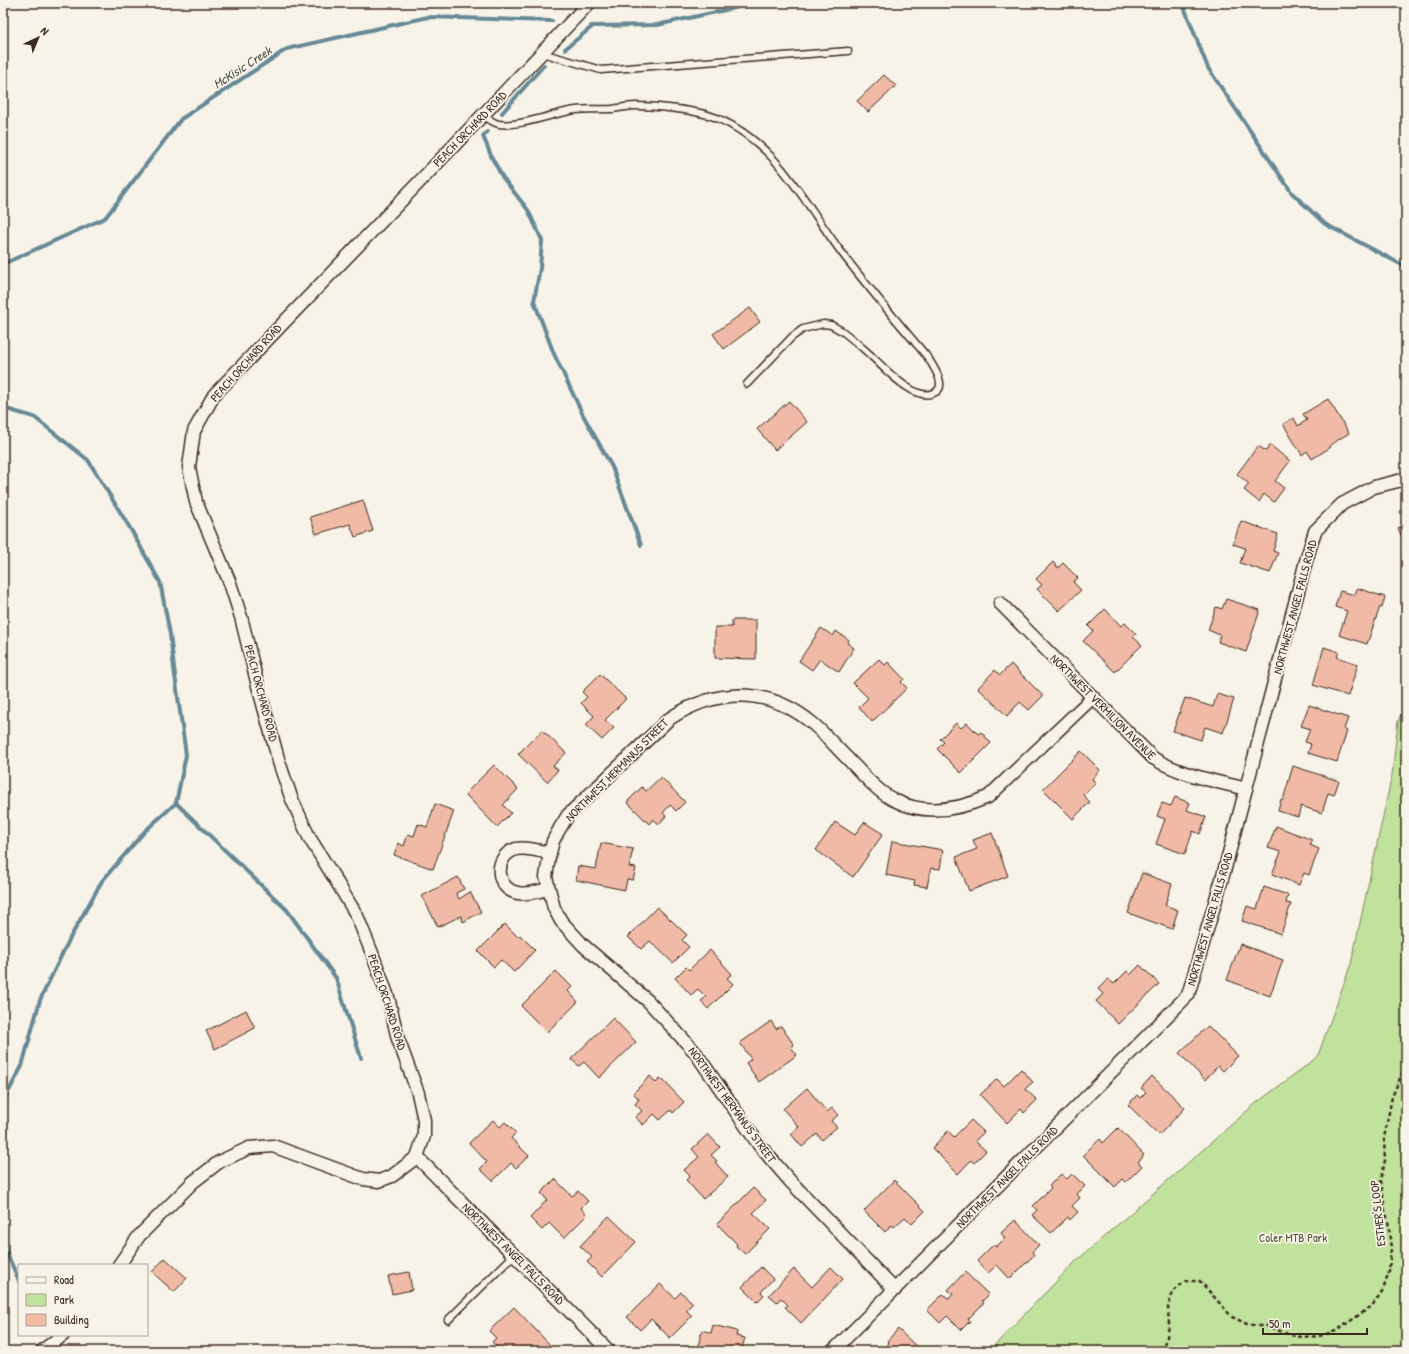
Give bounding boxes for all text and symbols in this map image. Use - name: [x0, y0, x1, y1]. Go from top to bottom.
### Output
- north arrow: [18, 18, 58, 58]
- text: N: [38, 24, 52, 38]
- water label: McKisic Creek: [209, 41, 276, 93]
- street label: PEACH ORCHARD ROAD: [429, 87, 511, 170]
- street label: PEACH ORCHARD ROAD: [206, 320, 285, 405]
- street label: NORTHWEST ANGEL FALLS ROAD: [1268, 538, 1321, 676]
- street label: PEACH ORCHARD ROAD: [240, 643, 283, 743]
- street label: NORTHWEST VERMILION AVENUE: [1047, 650, 1160, 764]
- street label: NORTHWEST HERMANUS STREET: [561, 714, 672, 825]
- street label: NORTHWEST ANGEL FALLS ROAD: [1182, 850, 1237, 988]
- street label: PEACH ORCHARD ROAD: [364, 952, 411, 1052]
- street label: NORTHWEST HERMANUS STREET: [684, 1043, 781, 1167]
- street label: NORTHWEST ANGEL FALLS ROAD: [952, 1122, 1062, 1231]
- street label: ESTHER'S LOOP: [1366, 1179, 1389, 1247]
- street label: NORTHWEST ANGEL FALLS ROAD: [459, 1199, 568, 1309]
- park label: Coler MTB Park: [1259, 1229, 1327, 1246]
- legend: [18, 1264, 148, 1336]
- text: Road: [54, 1271, 74, 1288]
- text: Park: [54, 1291, 74, 1308]
- scale bar: [1263, 1310, 1367, 1336]
- text: Building: [54, 1311, 89, 1328]
- text: 50 m: [1269, 1315, 1290, 1332]

